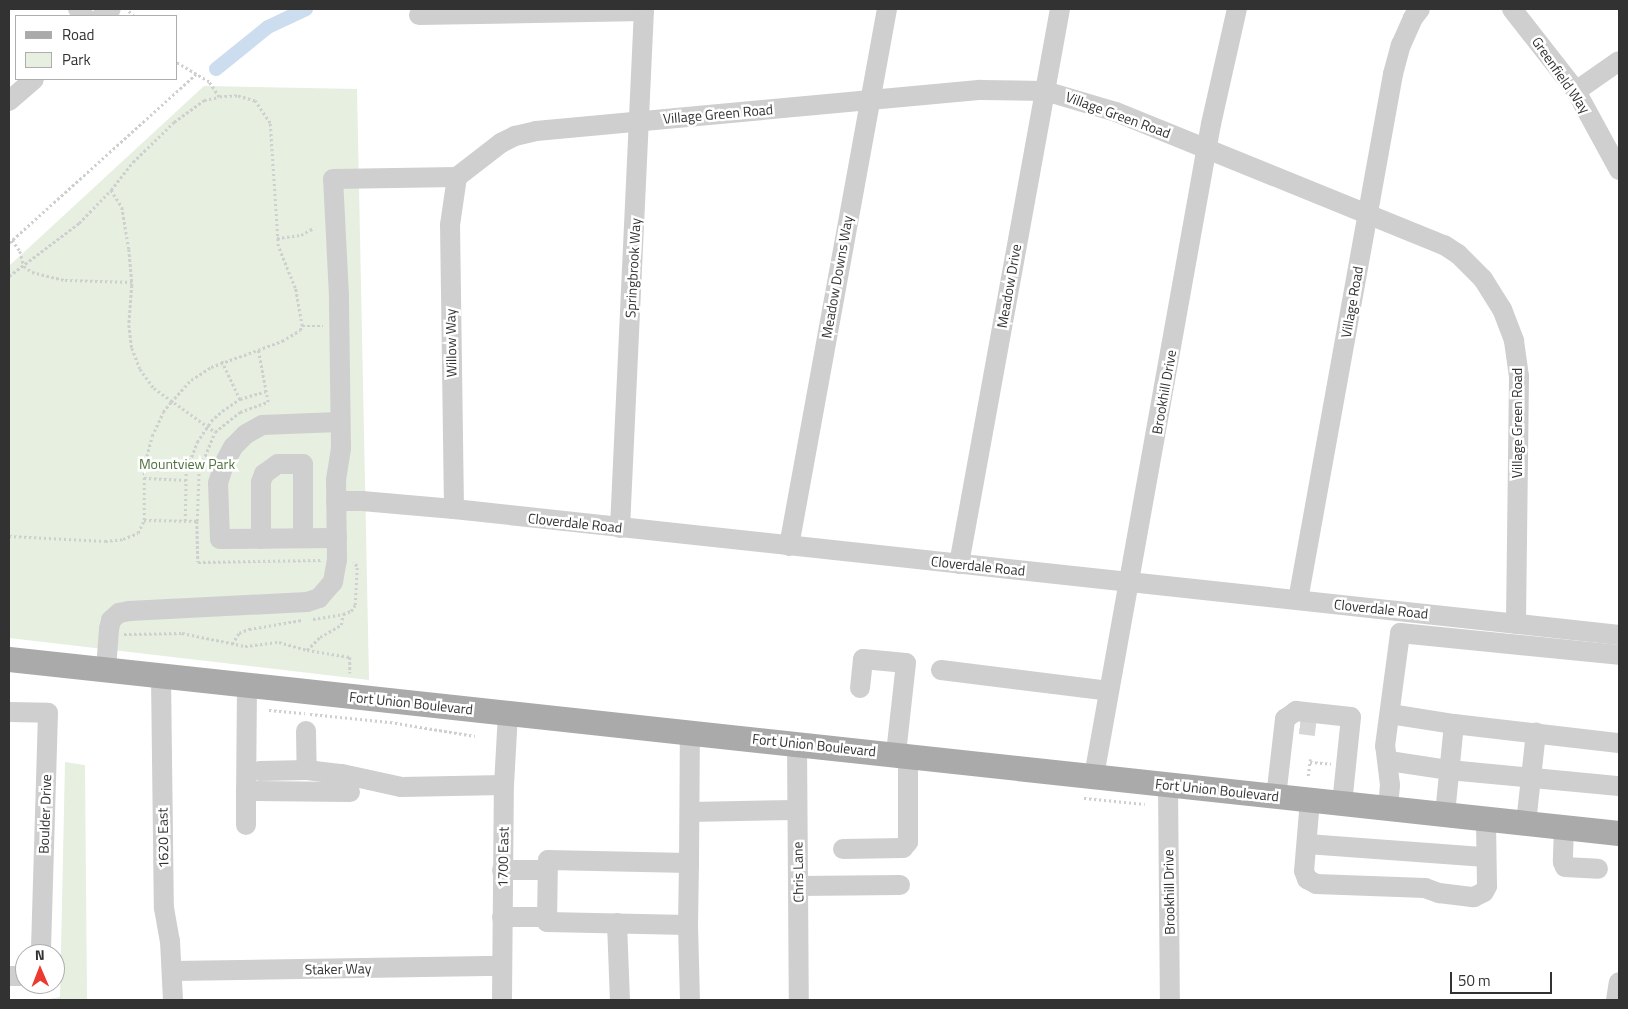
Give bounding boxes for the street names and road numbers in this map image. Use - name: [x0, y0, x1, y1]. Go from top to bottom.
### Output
- street label: Greenfield Way: [1528, 34, 1594, 116]
- street label: Village Green Road: [1063, 88, 1173, 142]
- street label: Village Green Road: [662, 101, 774, 127]
- street label: Meadow Downs Way: [818, 214, 856, 340]
- street label: Springbrook Way: [622, 218, 644, 318]
- street label: Meadow Drive: [993, 243, 1025, 329]
- street label: Village Road: [1337, 265, 1367, 339]
- street label: Willow Way: [442, 308, 460, 378]
- street label: Brookhill Drive: [1148, 348, 1180, 436]
- street label: Village Green Road: [1509, 368, 1525, 478]
- street label: Cloverdale Road: [527, 510, 623, 536]
- street label: Cloverdale Road: [930, 553, 1026, 579]
- street label: Cloverdale Road: [1333, 596, 1429, 622]
- street label: Fort Union Boulevard: [348, 688, 474, 718]
- street label: Fort Union Boulevard: [751, 730, 877, 760]
- street label: Boulder Drive: [35, 774, 55, 854]
- street label: Fort Union Boulevard: [1154, 775, 1280, 805]
- street label: 1620 East: [154, 808, 172, 868]
- street label: 1700 East: [494, 827, 512, 887]
- street label: Chris Lane: [789, 841, 807, 903]
- street label: Brookhill Drive: [1160, 849, 1178, 935]
- street label: Staker Way: [304, 960, 372, 978]

